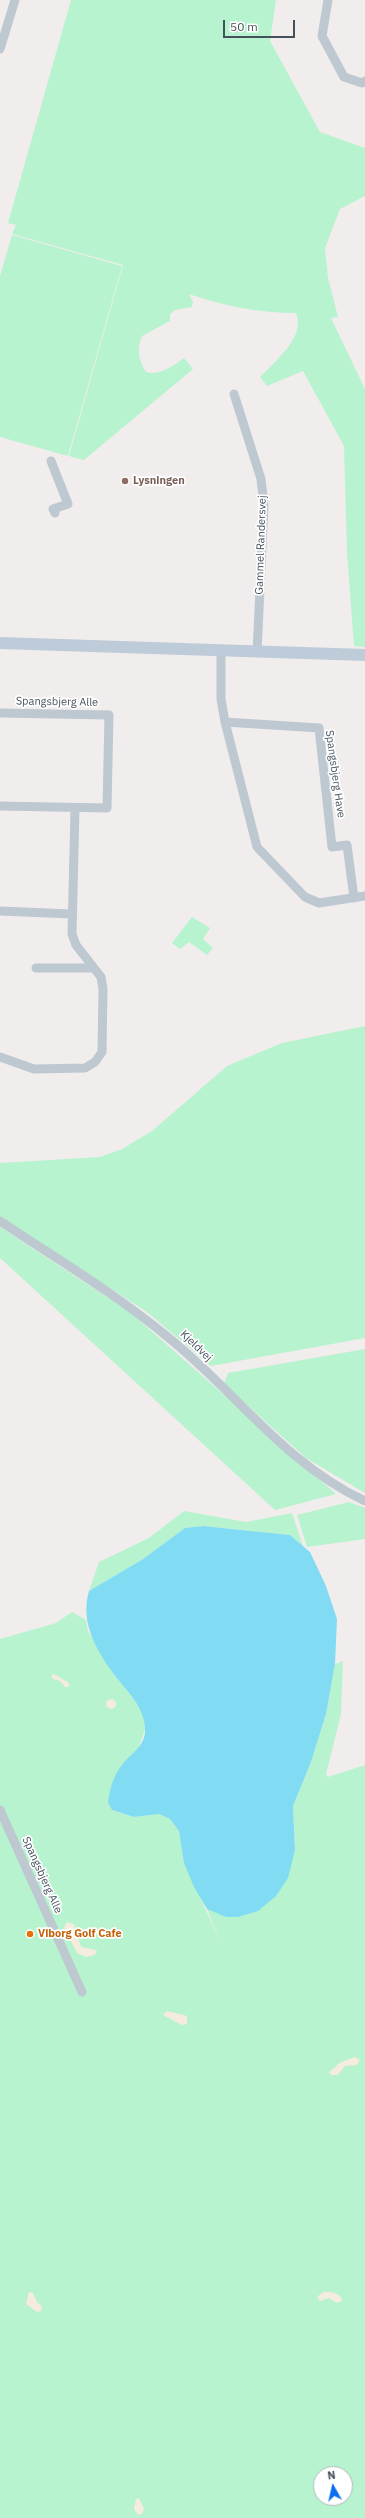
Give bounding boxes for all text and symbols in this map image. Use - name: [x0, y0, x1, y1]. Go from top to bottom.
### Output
- scale bar: [225, 12, 297, 38]
- text: 50 m: [230, 19, 258, 34]
- place label: Lysningen: [133, 474, 185, 488]
- marker: Lysningen: [120, 476, 130, 486]
- street label: Gammel Randersvej: [253, 495, 269, 595]
- street label: Spangsbjerg Alle: [16, 695, 98, 709]
- street label: Spangsbjerg Have: [322, 729, 348, 819]
- street label: Kjeldvej: [177, 1328, 215, 1364]
- street label: Spangsbjerg Alle: [19, 1835, 65, 1915]
- place label: Viborg Golf Cafe: [38, 1927, 122, 1941]
- marker: Viborg Golf Cafe: [25, 1929, 35, 1939]
- north arrow: [313, 2466, 353, 2506]
- text: N: [327, 2468, 336, 2483]

